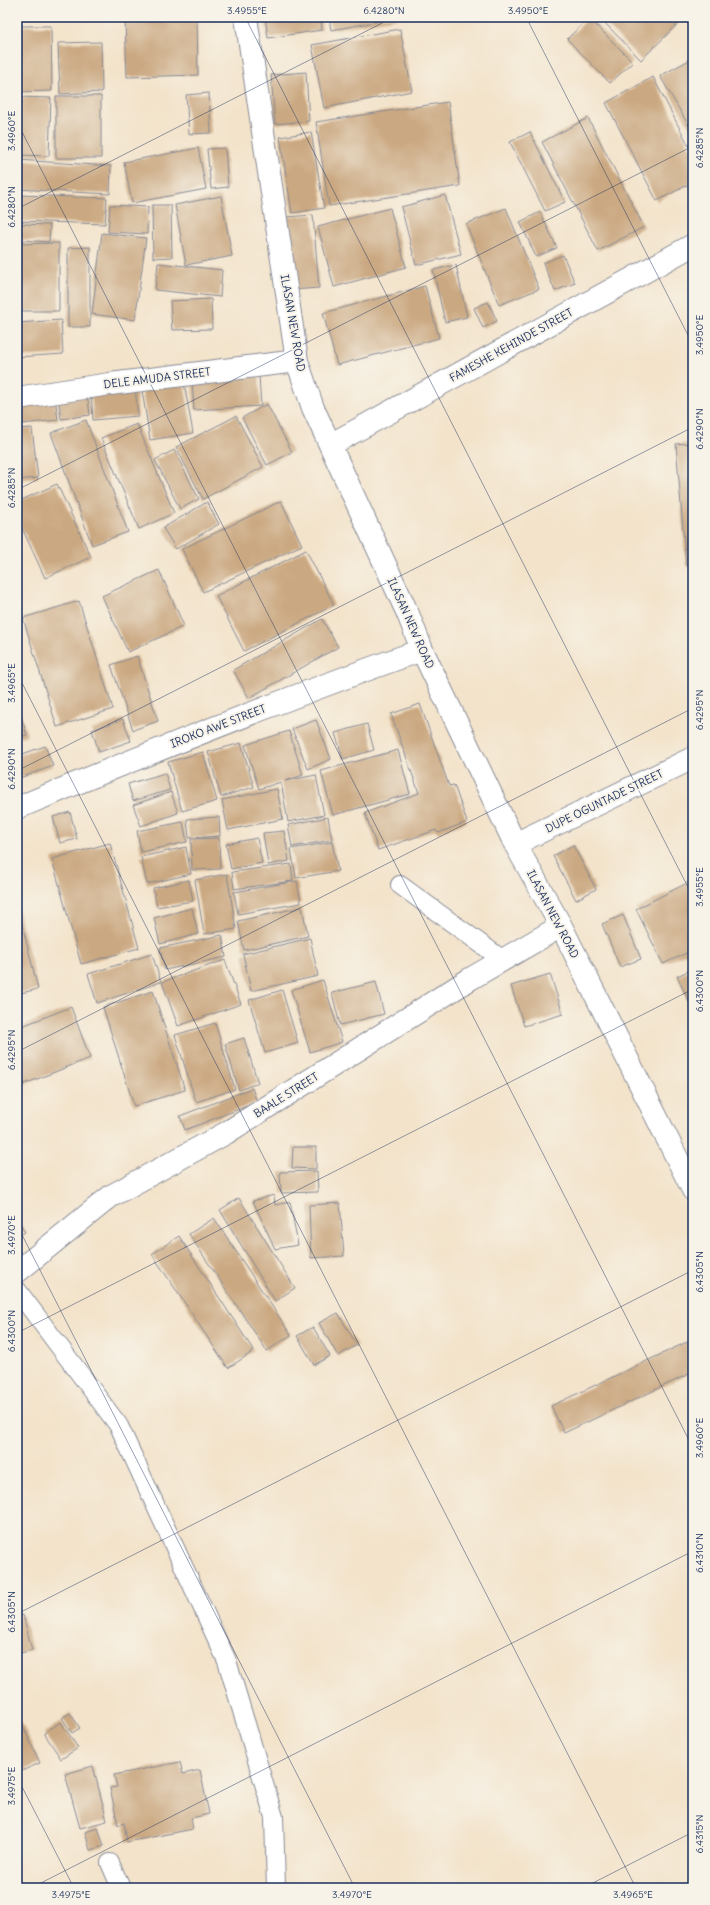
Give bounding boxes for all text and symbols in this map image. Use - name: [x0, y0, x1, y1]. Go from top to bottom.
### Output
- text: 3.4955°E: [227, 4, 267, 17]
- text: 6.4280°N: [363, 4, 405, 17]
- text: 3.4950°E: [508, 4, 548, 17]
- text: 3.4960°E: [5, 111, 18, 151]
- text: 6.4285°N: [693, 128, 706, 168]
- text: 6.4280°N: [5, 186, 18, 228]
- street label: ILASAN NEW ROAD: [278, 273, 308, 373]
- street label: FAMESHE KEHINDE STREET: [447, 305, 575, 385]
- text: 3.4950°E: [693, 315, 706, 355]
- street label: DELE AMUDA STREET: [103, 364, 212, 392]
- text: 6.4290°N: [693, 408, 706, 450]
- text: 6.4285°N: [5, 468, 18, 508]
- street label: ILASAN NEW ROAD: [385, 575, 437, 671]
- text: 3.4965°E: [5, 663, 18, 703]
- text: 6.4295°N: [693, 690, 706, 730]
- street label: IROKO AWE STREET: [168, 701, 268, 751]
- text: 6.4290°N: [5, 748, 18, 790]
- street label: DUPE OGUNTADE STREET: [543, 766, 665, 836]
- street label: ILASAN NEW ROAD: [524, 867, 582, 961]
- text: 3.4955°E: [693, 867, 706, 907]
- text: 6.4300°N: [693, 970, 706, 1012]
- text: 6.4295°N: [5, 1030, 18, 1070]
- street label: BAALE STREET: [251, 1069, 321, 1121]
- text: 3.4970°E: [5, 1215, 18, 1255]
- text: 6.4305°N: [693, 1251, 706, 1293]
- text: 6.4300°N: [5, 1310, 18, 1352]
- text: 3.4960°E: [693, 1418, 706, 1458]
- text: 6.4310°N: [693, 1533, 706, 1573]
- text: 6.4305°N: [5, 1591, 18, 1633]
- text: 3.4975°E: [5, 1766, 18, 1805]
- text: 6.4315°N: [693, 1815, 706, 1853]
- text: 3.4975°E: [52, 1888, 91, 1901]
- text: 3.4970°E: [332, 1888, 372, 1901]
- text: 3.4965°E: [613, 1888, 653, 1901]

